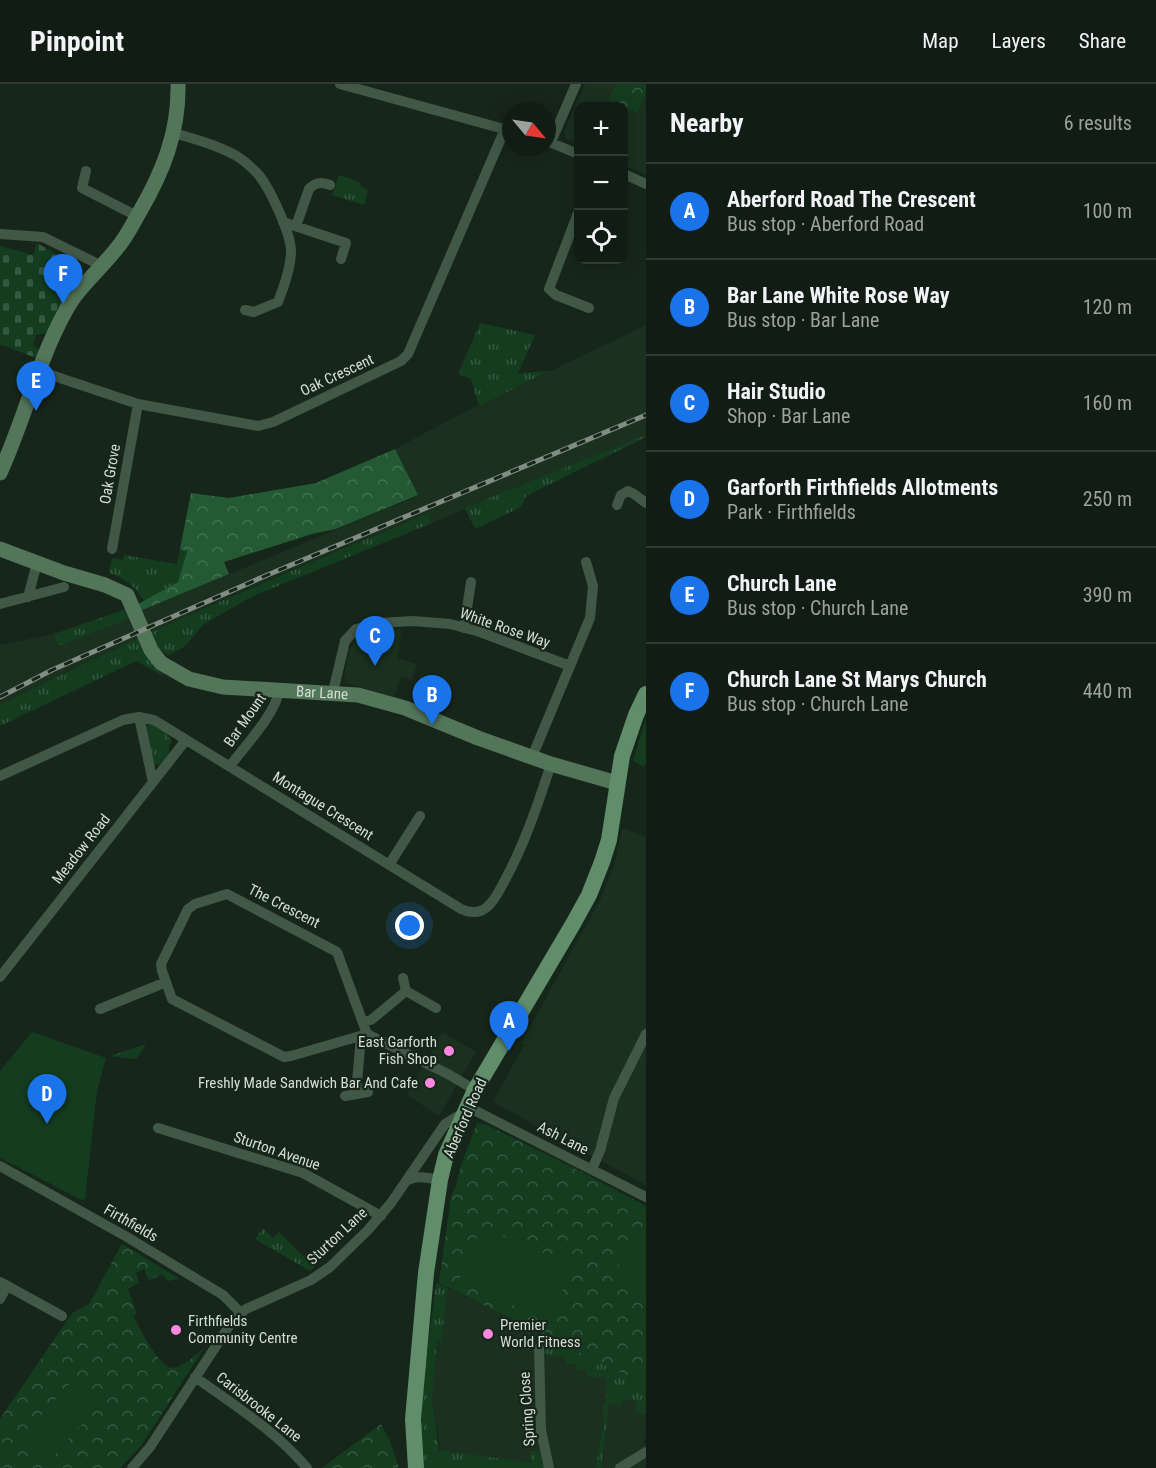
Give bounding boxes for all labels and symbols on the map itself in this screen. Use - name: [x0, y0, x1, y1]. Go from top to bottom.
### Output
- north arrow: [502, 102, 556, 156]
- pin: F: [44, 254, 82, 304]
- street label: Oak Crescent: [297, 350, 377, 400]
- pin: E: [16, 362, 56, 411]
- street label: Oak Grove: [96, 443, 124, 505]
- street label: White Rose Way: [457, 604, 553, 652]
- pin: C: [356, 616, 394, 666]
- pin: B: [412, 676, 452, 725]
- street label: Bar Lane: [295, 682, 349, 703]
- street label: Bar Mount: [220, 690, 270, 750]
- street label: Montague Crescent: [269, 768, 377, 844]
- street label: Meadow Road: [48, 810, 114, 888]
- street label: The Crescent: [245, 880, 323, 932]
- your location: [395, 911, 424, 940]
- pin: A: [490, 1002, 528, 1051]
- place label: East Garforth Fish Shop: [358, 1033, 437, 1068]
- marker: East Garforth Fish Shop: [442, 1044, 456, 1058]
- pin: D: [28, 1074, 66, 1124]
- place label: Freshly Made Sandwich Bar And Cafe: [198, 1074, 418, 1092]
- street label: Aberford Road: [439, 1075, 491, 1161]
- marker: Freshly Made Sandwich Bar And Cafe: [423, 1076, 437, 1090]
- street label: Ash Lane: [535, 1118, 591, 1158]
- street label: Sturton Avenue: [231, 1128, 323, 1174]
- street label: Firthfields: [101, 1200, 161, 1246]
- street label: Sturton Lane: [303, 1204, 371, 1268]
- place label: Firthfields Community Centre: [188, 1312, 297, 1347]
- place label: Premier World Fitness: [500, 1316, 581, 1351]
- marker: Firthfields Community Centre: [169, 1323, 183, 1337]
- marker: Premier World Fitness: [481, 1327, 495, 1341]
- street label: Carisbrooke Lane: [213, 1368, 305, 1446]
- street label: Spring Close: [515, 1371, 539, 1447]

